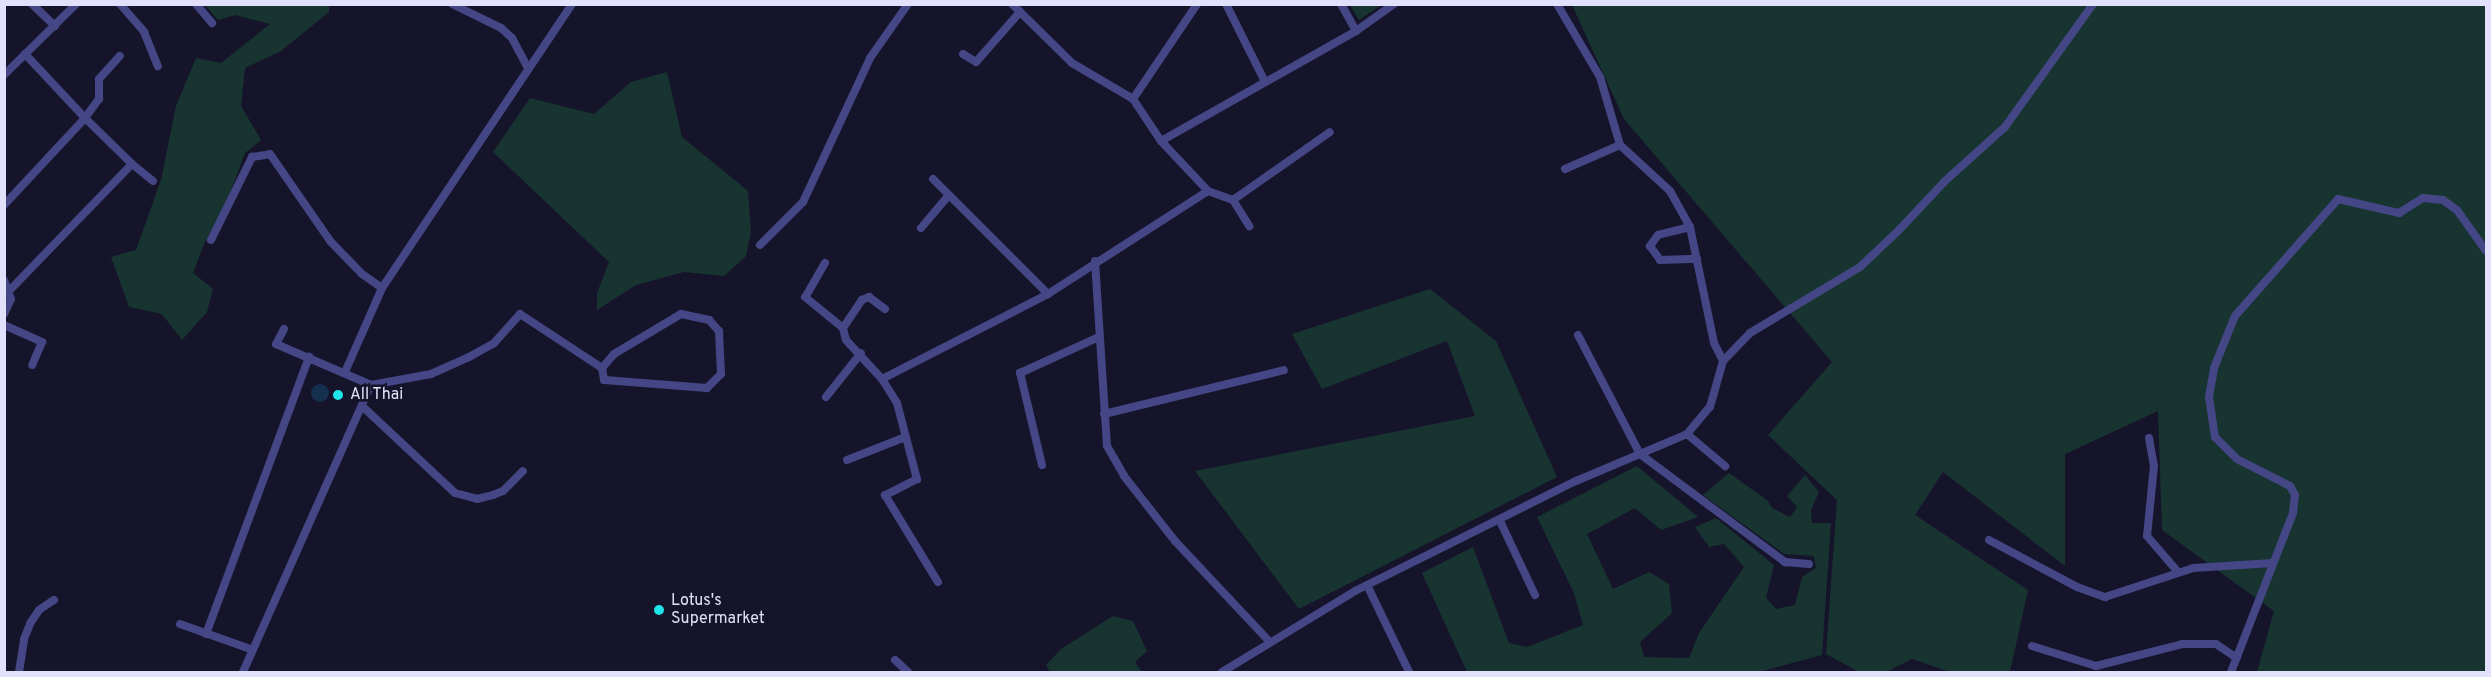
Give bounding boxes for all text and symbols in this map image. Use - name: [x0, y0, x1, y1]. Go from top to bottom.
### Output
- place label: All Thai: [350, 385, 404, 405]
- marker: All Thai: [331, 388, 345, 402]
- place label: Lotus's Supermarket: [671, 591, 765, 629]
- marker: Lotus's Supermarket: [652, 603, 666, 617]

